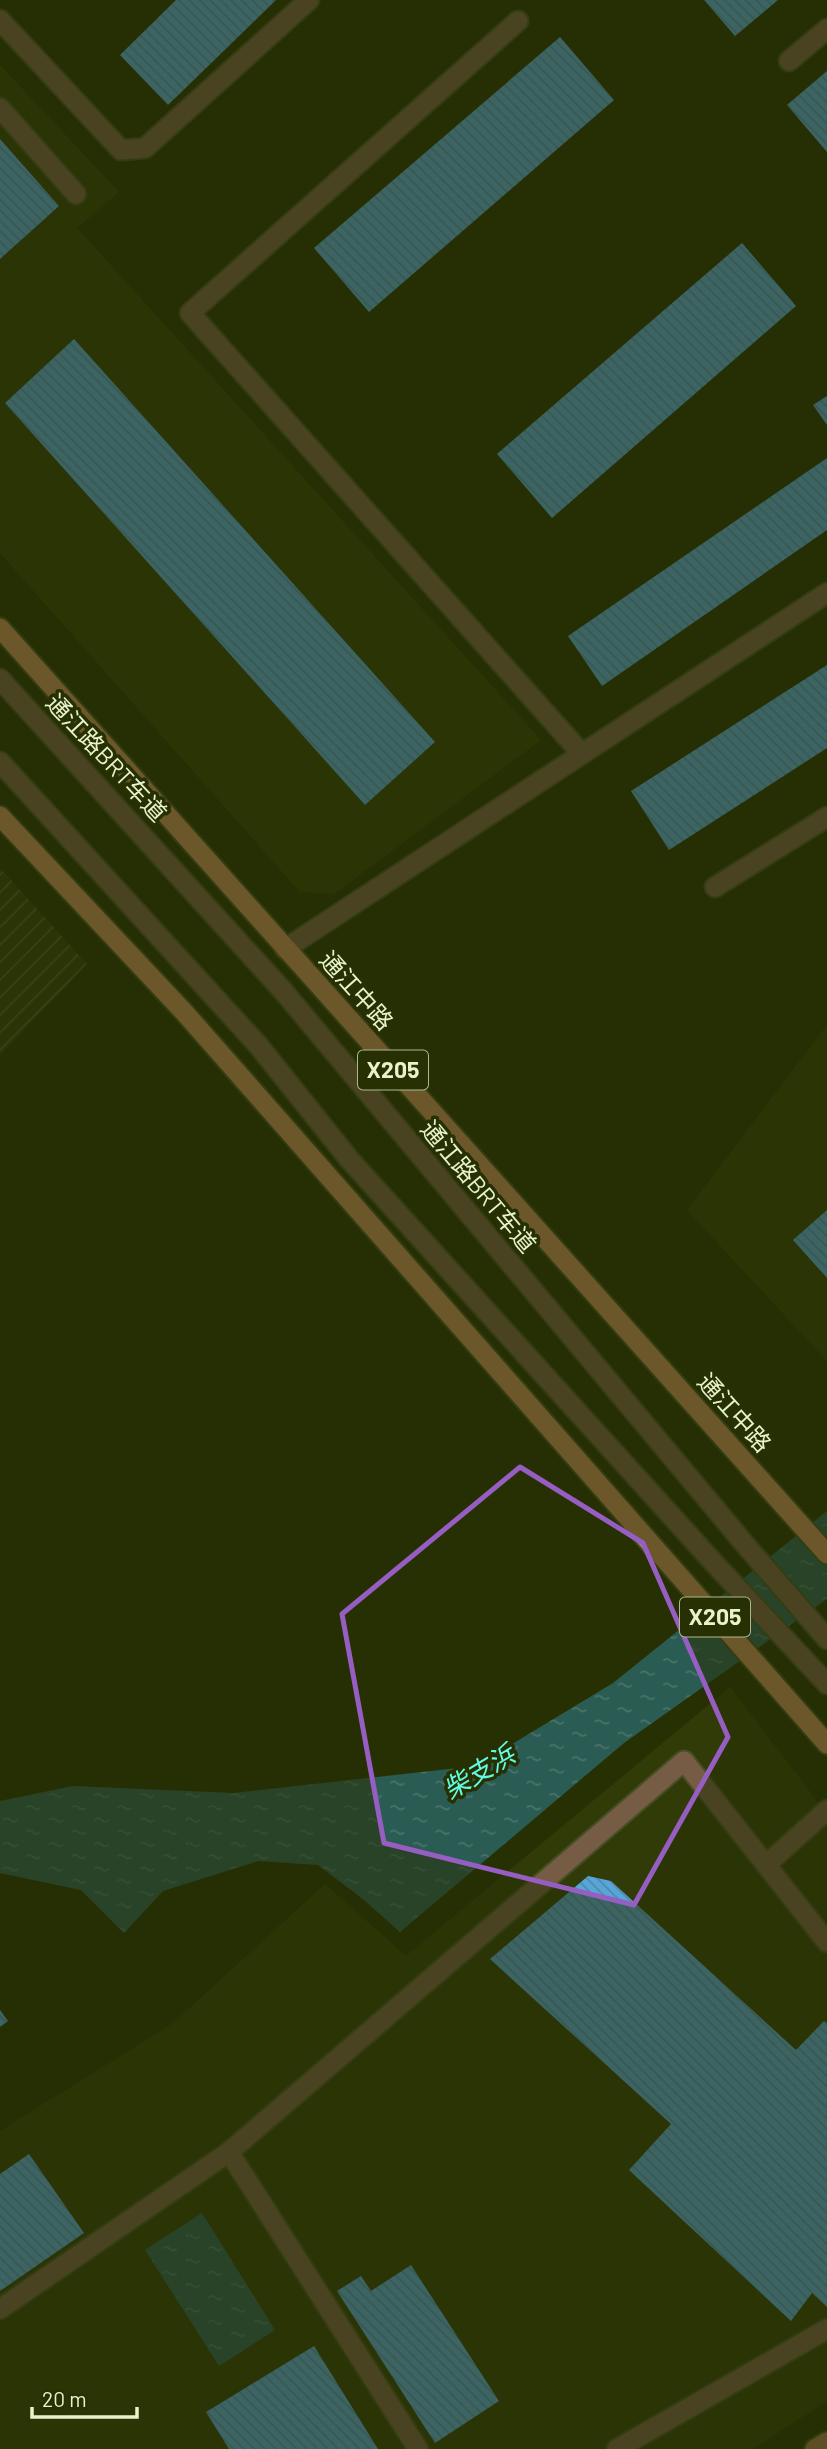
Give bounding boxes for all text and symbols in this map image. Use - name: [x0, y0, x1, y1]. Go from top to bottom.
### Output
- street label: 通江路BRT车道: [41, 687, 173, 827]
- street label: 通江中路: [314, 945, 400, 1035]
- road number: X205: [358, 1050, 428, 1090]
- street label: 通江路BRT车道: [416, 1114, 543, 1258]
- street label: 通江中路: [692, 1367, 778, 1457]
- road number: X205: [680, 1598, 750, 1636]
- water label: 柴支浜: [437, 1736, 521, 1804]
- scale bar: [32, 2376, 136, 2420]
- text: 20 m: [42, 2386, 87, 2411]

